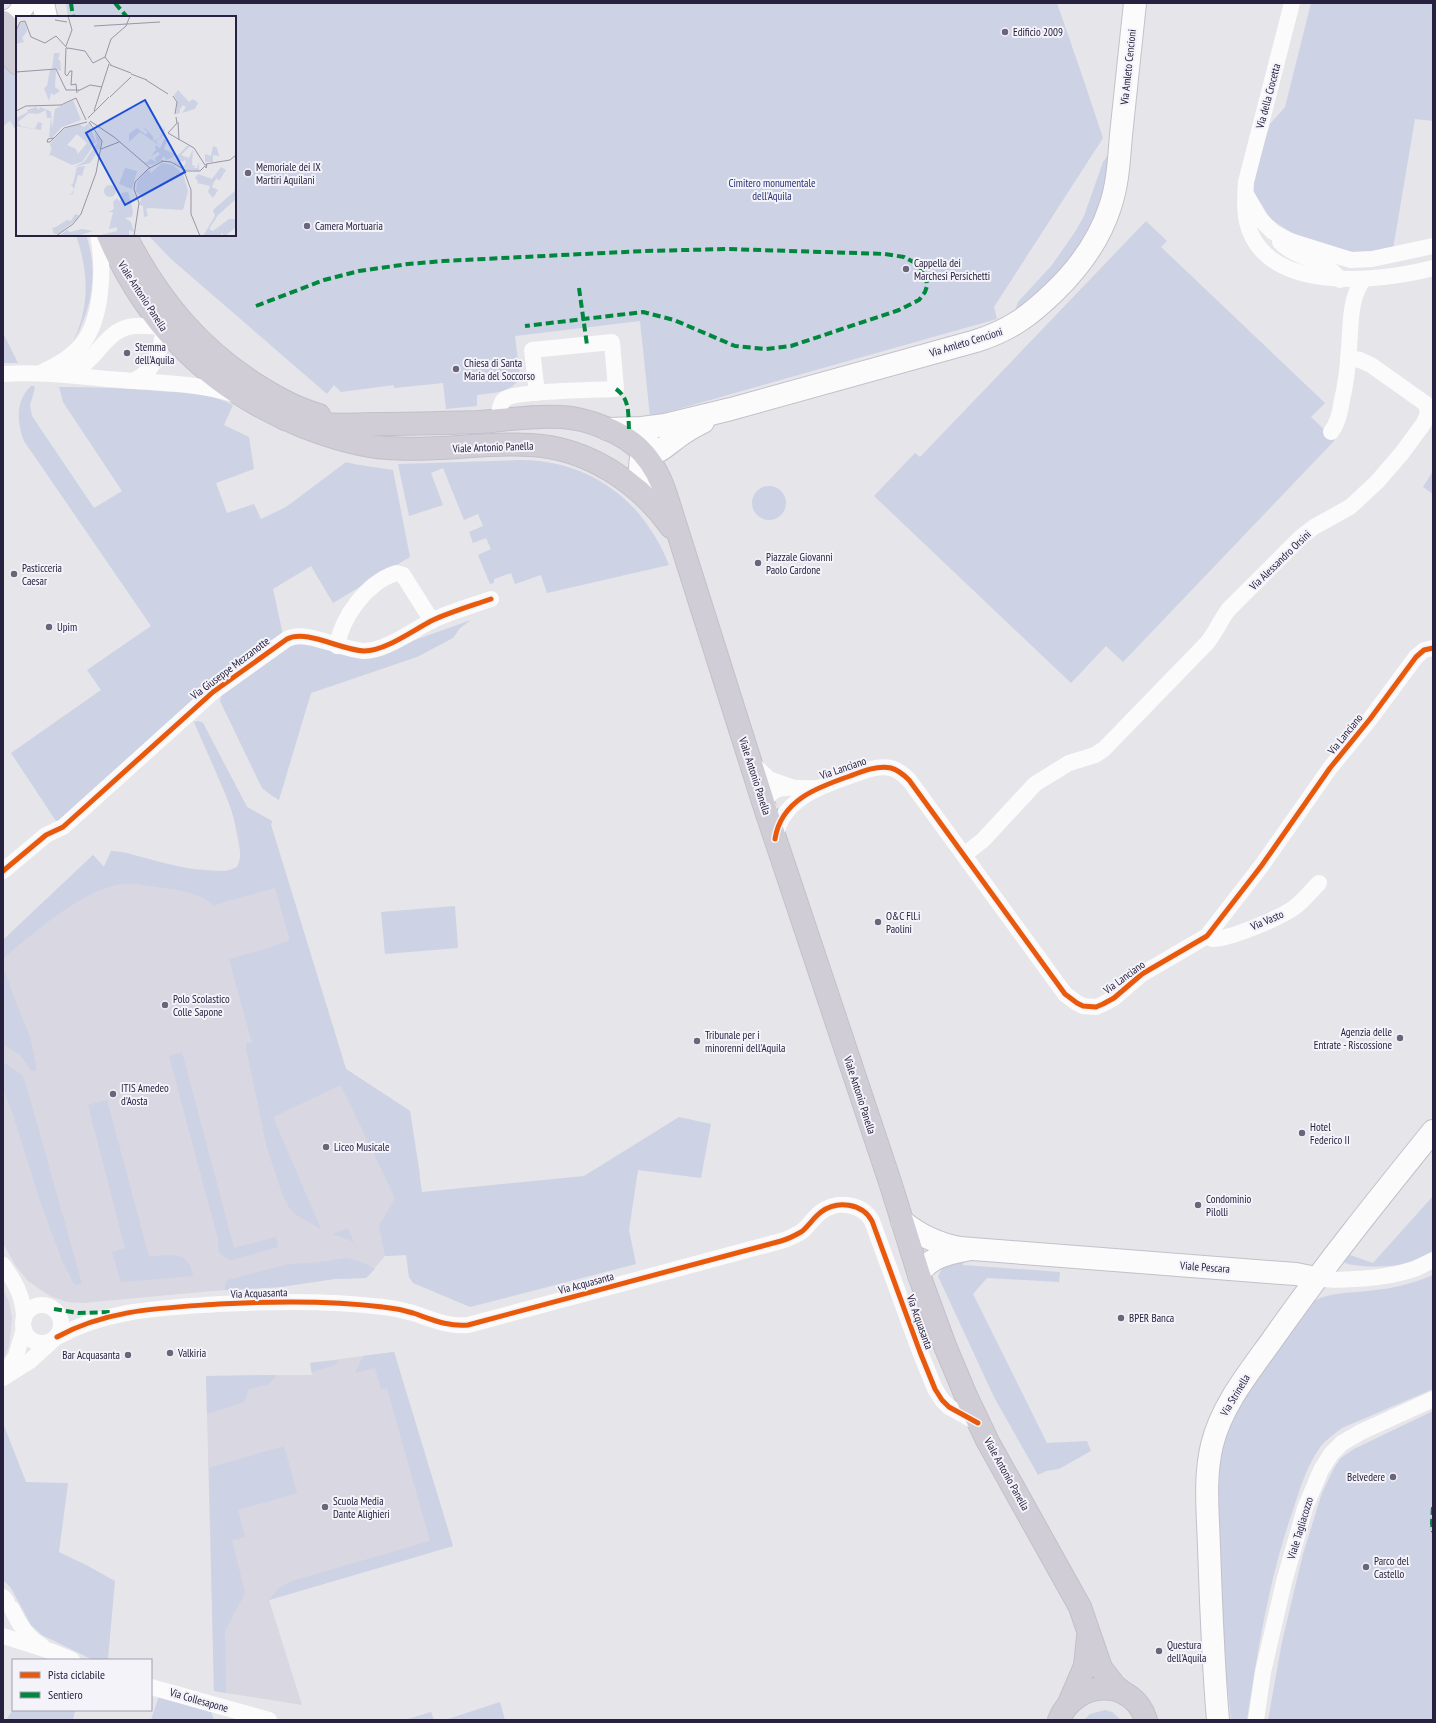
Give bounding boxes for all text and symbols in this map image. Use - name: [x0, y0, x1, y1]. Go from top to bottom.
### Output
- inset map: [16, 16, 236, 236]
- place label: Edificio 2009: [1013, 25, 1063, 39]
- marker: Edificio 2009: [1000, 27, 1010, 37]
- street label: Via Amleto Cencioni: [1117, 29, 1139, 106]
- street label: Via della Crocetta: [1252, 62, 1283, 131]
- place label: Memoriale dei IX Martiri Aquilani: [256, 160, 321, 187]
- marker: Memoriale dei IX Martiri Aquilani: [243, 168, 253, 178]
- park label: Cimitero monumentale dell'Aquila: [728, 176, 816, 203]
- place label: Camera Mortuaria: [315, 219, 383, 233]
- marker: Camera Mortuaria: [302, 221, 312, 231]
- place label: Cappella dei Marchesi Persichetti: [914, 256, 990, 283]
- street label: Viale Antonio Panella: [115, 257, 171, 334]
- marker: Cappella dei Marchesi Persichetti: [901, 264, 911, 274]
- street label: Via Amleto Cencioni: [927, 324, 1004, 360]
- place label: Stemma dell'Aquila: [135, 340, 174, 367]
- marker: Stemma dell'Aquila: [122, 348, 132, 358]
- place label: Chiesa di Santa Maria del Soccorso: [464, 356, 535, 383]
- marker: Chiesa di Santa Maria del Soccorso: [451, 364, 461, 374]
- street label: Viale Antonio Panella: [451, 439, 534, 455]
- street label: Via Alessandro Orsini: [1246, 527, 1314, 594]
- place label: Piazzale Giovanni Paolo Cardone: [766, 550, 833, 577]
- marker: Piazzale Giovanni Paolo Cardone: [753, 558, 763, 568]
- place label: Pasticceria Caesar: [22, 561, 62, 588]
- marker: Pasticceria Caesar: [9, 569, 19, 579]
- place label: Upim: [57, 620, 77, 634]
- marker: Upim: [44, 622, 54, 632]
- street label: Via Giuseppe Mezzanotte: [187, 633, 273, 703]
- street label: Via Lanciano: [1324, 711, 1366, 758]
- street label: Viale Antonio Panella: [736, 734, 774, 817]
- street label: Via Lanciano: [817, 753, 868, 783]
- street label: Via Vasto: [1248, 907, 1286, 934]
- place label: O&C Fll.i Paolini: [886, 909, 920, 936]
- marker: O&C Fll.i Paolini: [873, 917, 883, 927]
- street label: Via Lanciano: [1100, 957, 1148, 997]
- place label: Polo Scolastico Colle Sapone: [173, 992, 230, 1019]
- marker: Polo Scolastico Colle Sapone: [160, 1000, 170, 1010]
- place label: Agenzia delle Entrate - Riscossione: [1314, 1025, 1392, 1052]
- place label: Tribunale per i minorenni dell'Aquila: [705, 1028, 785, 1055]
- marker: Agenzia delle Entrate - Riscossione: [1395, 1033, 1405, 1043]
- marker: Tribunale per i minorenni dell'Aquila: [692, 1036, 702, 1046]
- street label: Viale Antonio Panella: [841, 1053, 879, 1136]
- place label: ITIS Amedeo d'Aosta: [121, 1081, 169, 1108]
- marker: ITIS Amedeo d'Aosta: [108, 1089, 118, 1099]
- place label: Hotel Federico II: [1310, 1120, 1350, 1147]
- marker: Hotel Federico II: [1297, 1128, 1307, 1138]
- place label: Liceo Musicale: [334, 1140, 390, 1154]
- marker: Liceo Musicale: [321, 1142, 331, 1152]
- place label: Condominio Pilolli: [1206, 1192, 1252, 1219]
- marker: Condominio Pilolli: [1193, 1200, 1203, 1210]
- street label: Viale Pescara: [1179, 1258, 1230, 1276]
- street label: Via Acquasanta: [556, 1269, 615, 1297]
- street label: Via Acquasanta: [229, 1285, 288, 1301]
- street label: Via Acquasanta: [903, 1292, 936, 1351]
- place label: BPER Banca: [1129, 1311, 1174, 1325]
- marker: BPER Banca: [1116, 1313, 1126, 1323]
- place label: Valkiria: [177, 1346, 206, 1360]
- place label: Bar Acquasanta: [62, 1348, 120, 1362]
- marker: Valkiria: [165, 1348, 175, 1358]
- marker: Bar Acquasanta: [123, 1350, 133, 1360]
- street label: Via Strinella: [1217, 1372, 1253, 1419]
- street label: Viale Antonio Panella: [981, 1434, 1033, 1513]
- place label: Belvedere: [1347, 1470, 1385, 1484]
- marker: Belvedere: [1388, 1472, 1398, 1482]
- place label: Scuola Media Dante Alighieri: [333, 1494, 390, 1521]
- street label: Viale Tagliacozzo: [1284, 1495, 1316, 1562]
- marker: Scuola Media Dante Alighieri: [320, 1502, 330, 1512]
- place label: Parco del Castello: [1374, 1554, 1409, 1581]
- marker: Parco del Castello: [1361, 1562, 1371, 1572]
- place label: Questura dell'Aquila: [1167, 1638, 1206, 1665]
- marker: Questura dell'Aquila: [1154, 1646, 1164, 1656]
- legend: [12, 1659, 152, 1711]
- text: Pista ciclabile: [48, 1667, 105, 1682]
- street label: Via Collesapone: [167, 1685, 230, 1715]
- text: Sentiero: [48, 1687, 83, 1702]

